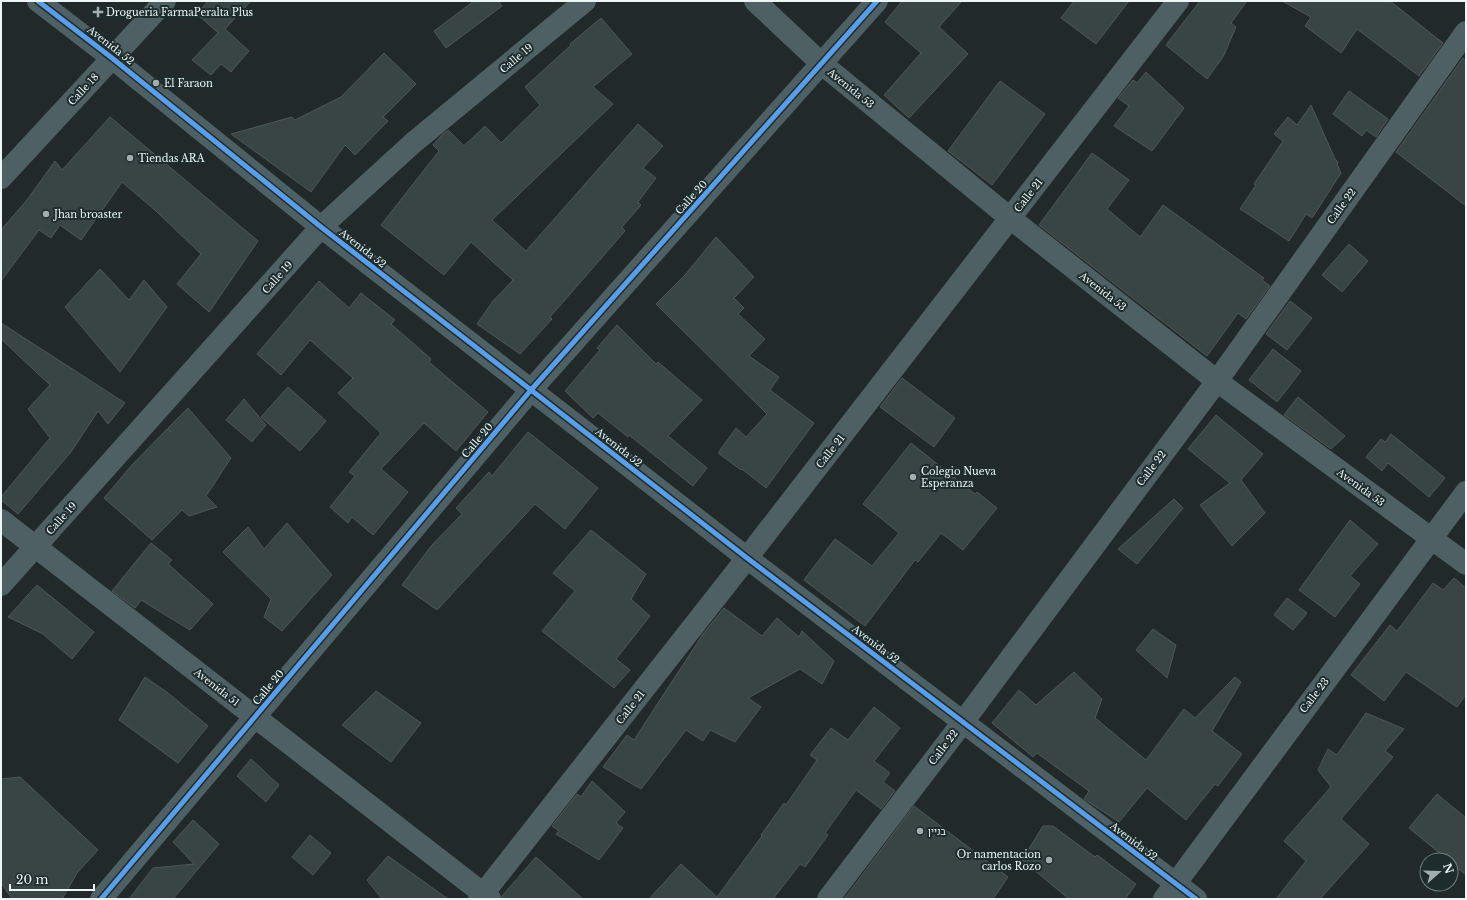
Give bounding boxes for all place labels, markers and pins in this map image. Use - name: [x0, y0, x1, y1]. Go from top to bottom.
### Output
- place label: Drogueria FarmaPeralta Plus: [106, 6, 254, 19]
- marker: Drogueria FarmaPeralta Plus: [93, 7, 103, 17]
- place label: El Faraon: [164, 77, 213, 90]
- marker: El Faraon: [151, 78, 161, 88]
- place label: Tiendas ARA: [138, 152, 205, 165]
- marker: Tiendas ARA: [125, 153, 135, 163]
- place label: Jhan broaster: [52, 208, 122, 221]
- marker: Jhan broaster: [41, 209, 51, 219]
- place label: Colegio Nueva Esperanza: [921, 465, 996, 490]
- marker: Colegio Nueva Esperanza: [908, 472, 918, 482]
- place label: בניין: [928, 825, 947, 838]
- marker: בניין: [915, 826, 925, 836]
- place label: Or namentacion carlos Rozo: [957, 848, 1041, 873]
- marker: Or namentacion carlos Rozo: [1044, 855, 1054, 865]

